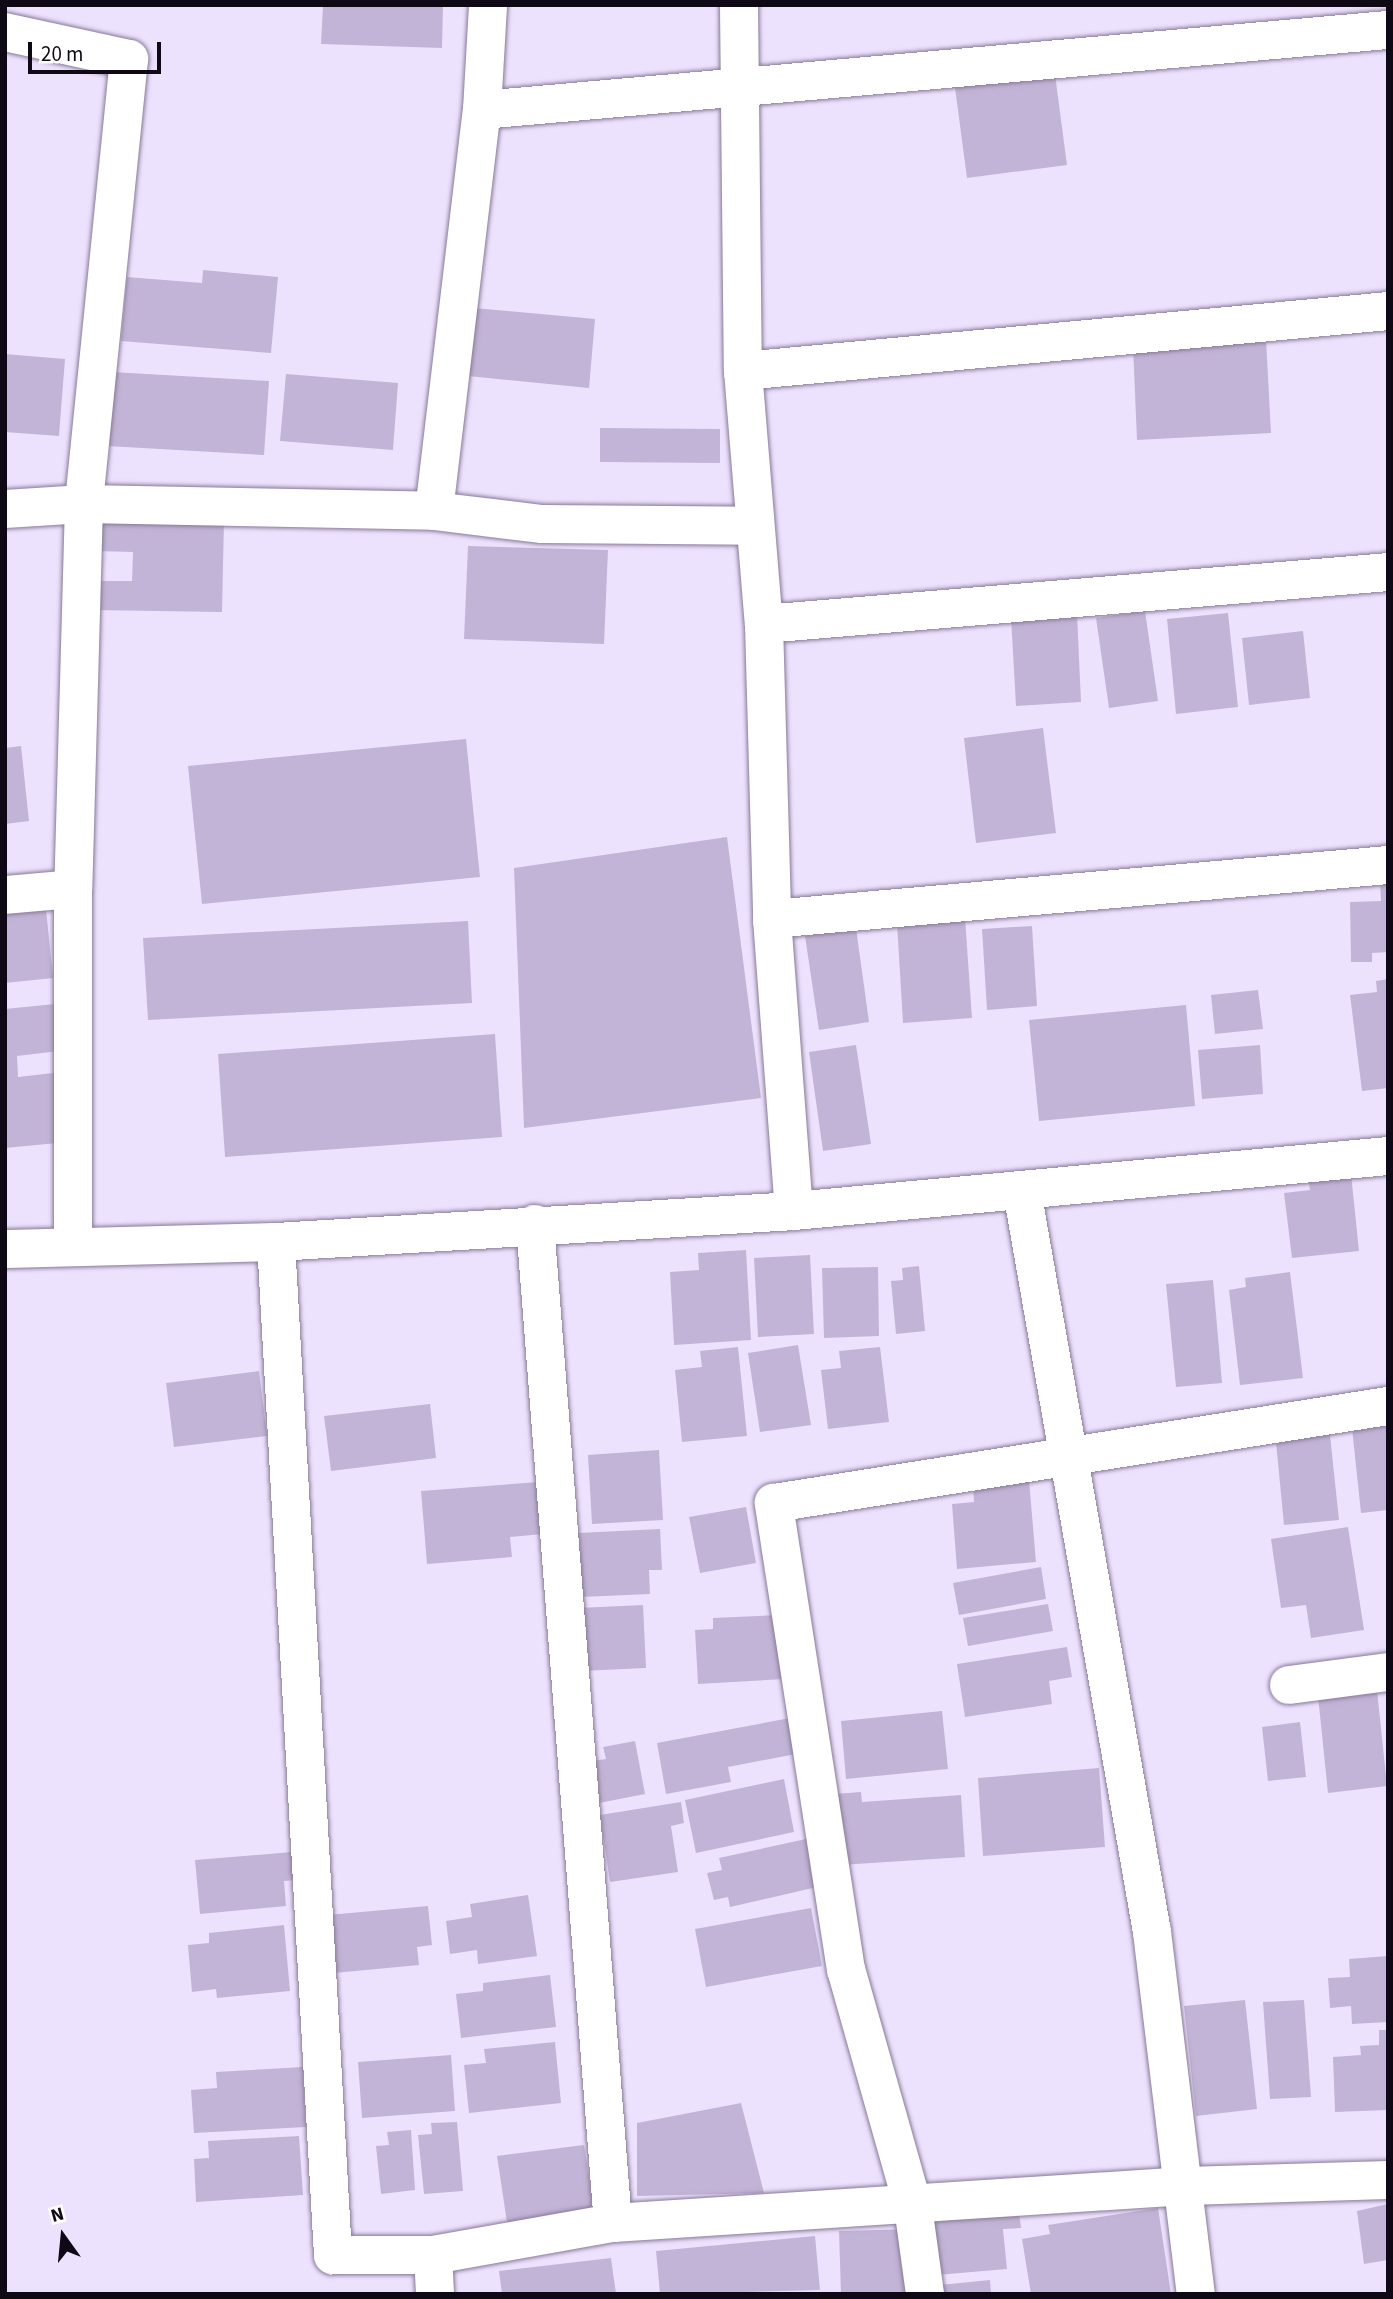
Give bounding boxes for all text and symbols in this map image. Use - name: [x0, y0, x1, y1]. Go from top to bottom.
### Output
- scale bar: [32, 28, 164, 72]
- text: 20 m: [41, 39, 83, 69]
- north arrow: [28, 2201, 98, 2271]
- text: N: [48, 2201, 67, 2230]

